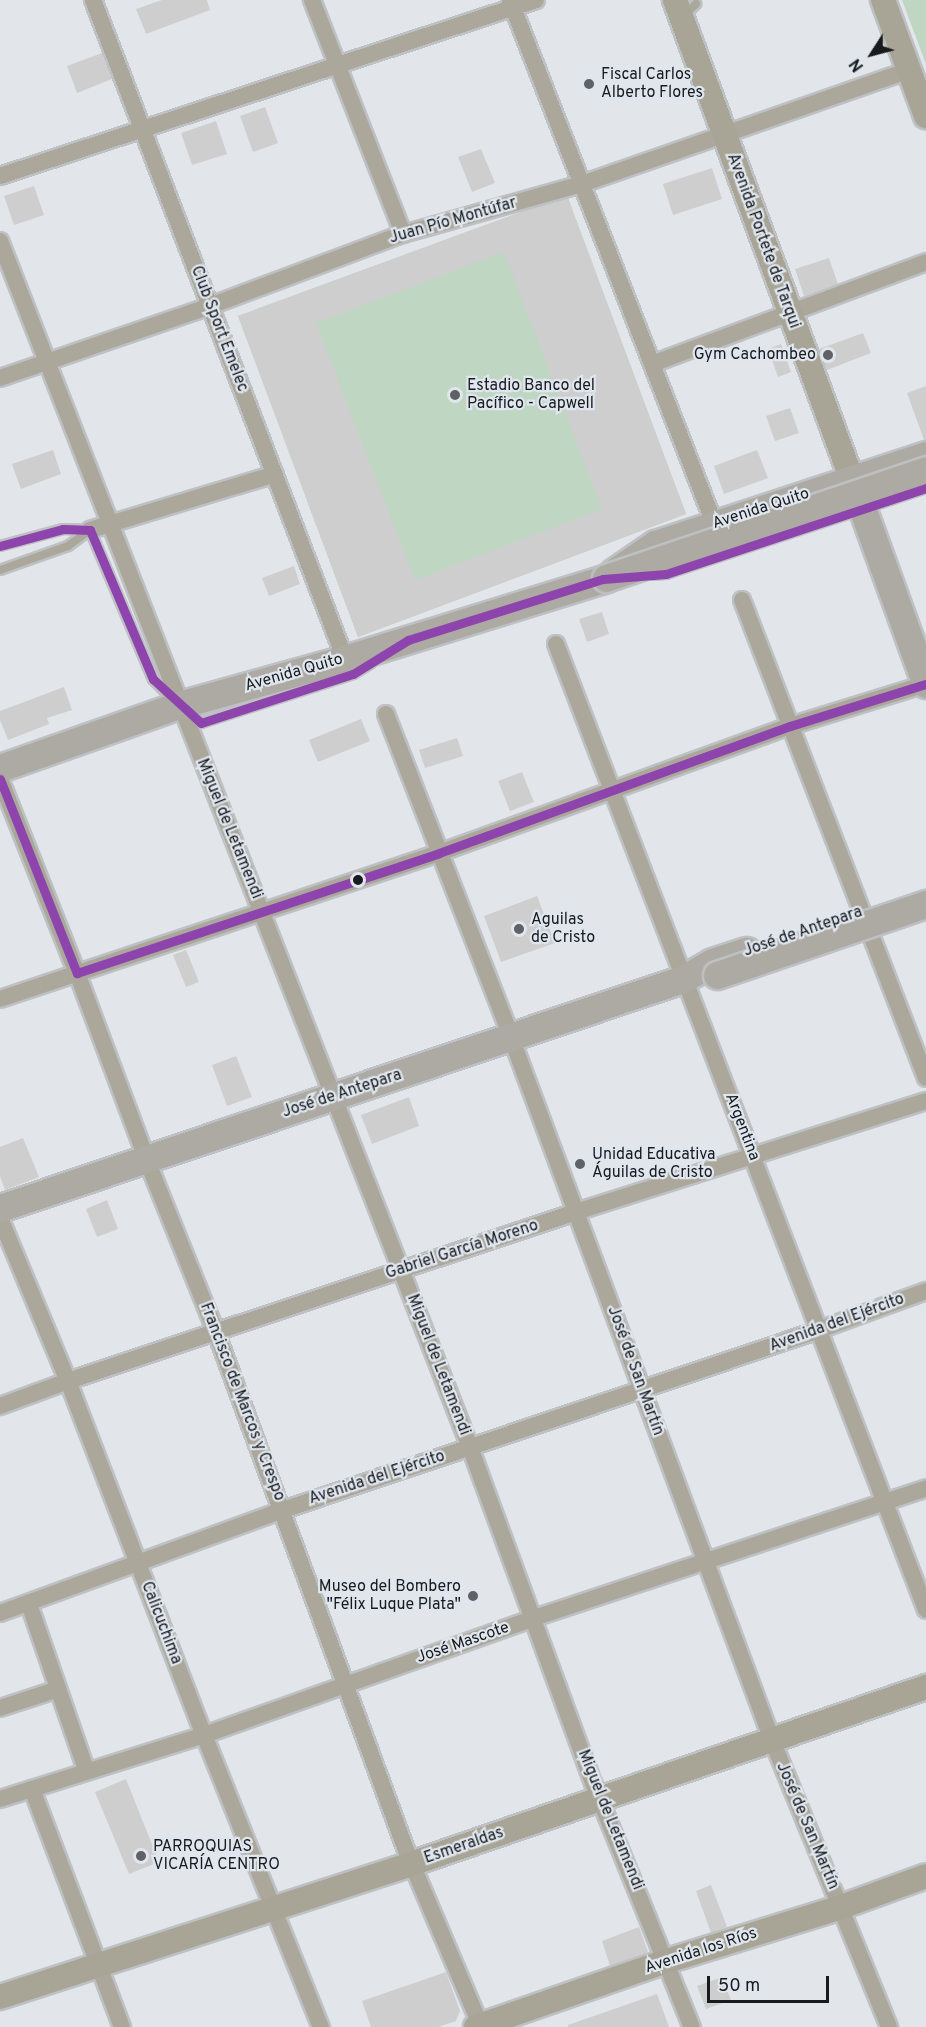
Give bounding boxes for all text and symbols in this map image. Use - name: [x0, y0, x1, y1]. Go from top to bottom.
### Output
- north arrow: [842, 24, 902, 84]
- text: N: [846, 54, 869, 75]
- place label: Fiscal Carlos Alberto Flores: [601, 65, 703, 103]
- marker: Fiscal Carlos Alberto Flores: [582, 77, 596, 91]
- street label: Avenida Portete de Tarqui: [722, 151, 804, 331]
- street label: Juan Pío Montúfar: [387, 194, 519, 248]
- street label: Club Sport Emelec: [186, 263, 252, 395]
- place label: Gym Cachombeo: [694, 345, 816, 365]
- marker: Gym Cachombeo: [821, 348, 835, 362]
- place label: Estadio Banco del Pacífico - Capwell: [467, 376, 595, 414]
- marker: Estadio Banco del Pacífico - Capwell: [448, 388, 462, 402]
- street label: Avenida Quito: [710, 484, 812, 534]
- street label: Avenida Quito: [243, 650, 345, 696]
- street label: Miguel de Letamendi: [192, 756, 266, 902]
- unlabelled marker: [352, 874, 364, 886]
- street label: José de Antepara: [741, 903, 865, 961]
- place label: Aguilas de Cristo: [531, 910, 595, 948]
- marker: Aguilas de Cristo: [512, 922, 526, 936]
- street label: José de Antepara: [280, 1066, 404, 1122]
- street label: Argentina: [720, 1091, 764, 1163]
- place label: Unidad Educativa Águilas de Cristo: [592, 1145, 716, 1183]
- marker: Unidad Educativa Águilas de Cristo: [573, 1157, 587, 1171]
- street label: Gabriel García Moreno: [383, 1216, 541, 1284]
- street label: Avenida del Ejército: [767, 1290, 907, 1356]
- street label: Miguel de Letamendi: [402, 1292, 474, 1438]
- street label: Francisco de Marcos y Crespo: [195, 1300, 289, 1504]
- street label: José de San Martín: [603, 1304, 667, 1438]
- street label: Avenida del Ejército: [307, 1447, 447, 1509]
- place label: Museo del Bombero "Félix Luque Plata": [319, 1577, 461, 1615]
- street label: Calicuchima: [136, 1579, 186, 1667]
- marker: Museo del Bombero "Félix Luque Plata": [466, 1589, 480, 1603]
- street label: José Mascote: [414, 1618, 512, 1668]
- street label: Miguel de Letamendi: [573, 1747, 647, 1893]
- street label: José de San Martín: [772, 1760, 842, 1892]
- street label: Esmeraldas: [422, 1823, 506, 1869]
- place label: PARROQUIAS VICARÍA CENTRO: [153, 1837, 281, 1875]
- marker: PARROQUIAS VICARÍA CENTRO: [134, 1849, 148, 1863]
- street label: Avenida los Ríos: [643, 1924, 759, 1978]
- scale bar: [710, 1964, 832, 2002]
- text: 50 m: [718, 1975, 760, 1998]

